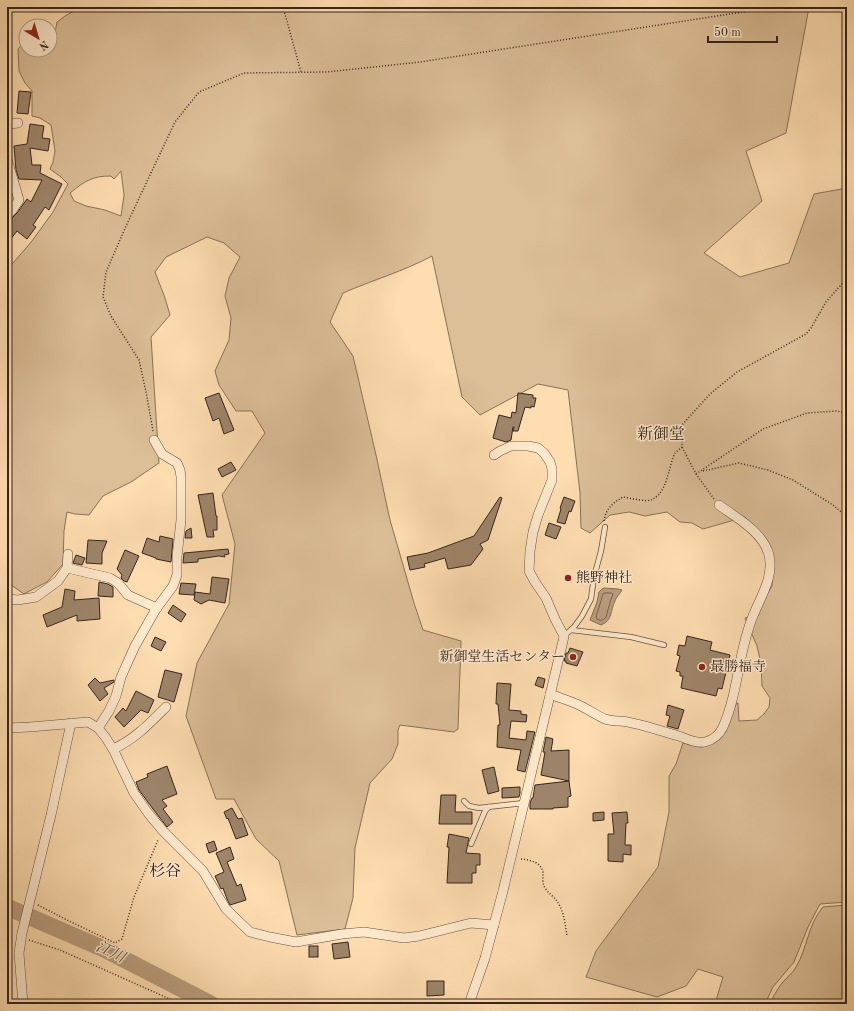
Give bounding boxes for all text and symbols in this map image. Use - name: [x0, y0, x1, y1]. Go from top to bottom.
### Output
- north arrow: [18, 18, 58, 58]
- scale bar: [708, 18, 777, 44]
- text: 50 m: [714, 26, 741, 39]
- text: N: [36, 38, 50, 52]
- district label: 新御堂: [637, 425, 685, 443]
- place label: 熊野神社: [576, 570, 632, 585]
- marker: 熊野神社: [563, 573, 573, 583]
- place label: 新御堂生活センター: [440, 649, 565, 664]
- marker: 新御堂生活センター: [568, 652, 578, 662]
- place label: 最勝福寺: [710, 659, 766, 674]
- marker: 最勝福寺: [697, 662, 707, 672]
- district label: 杉谷: [149, 862, 181, 880]
- water label: 江川: [93, 938, 129, 967]

